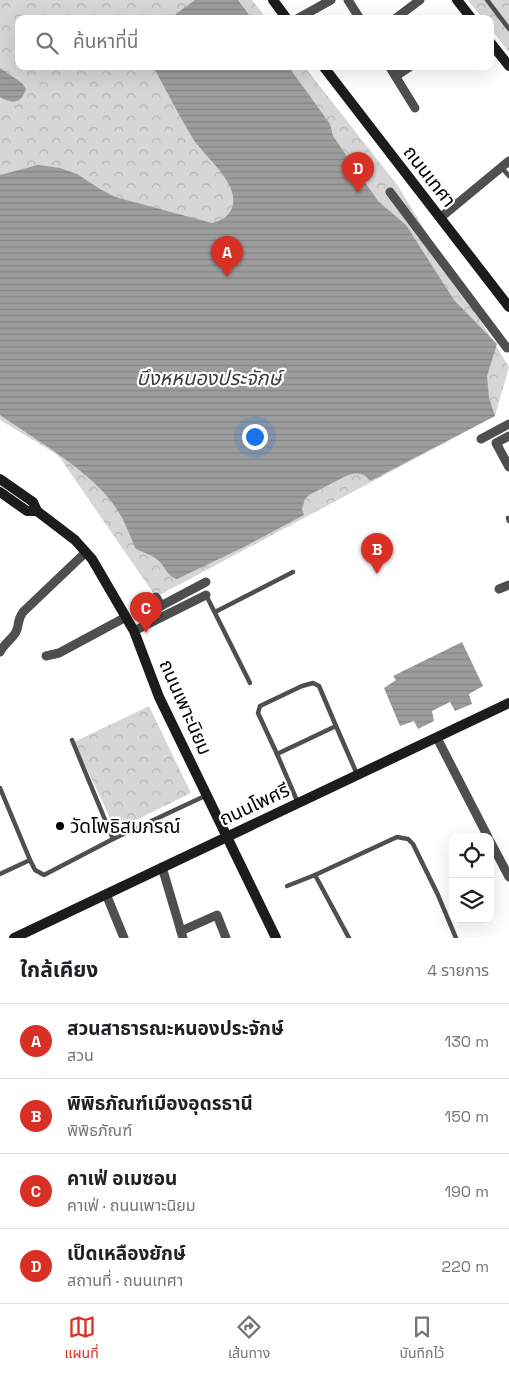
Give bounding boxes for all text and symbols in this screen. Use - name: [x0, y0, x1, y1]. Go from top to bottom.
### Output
- search box: [15, 15, 494, 70]
- icon: search: [33, 29, 61, 57]
- text: ค้นหาที่นี่: [73, 29, 138, 54]
- street label: ถนนเทศา: [398, 140, 461, 212]
- pin: D: [342, 152, 374, 193]
- pin: A: [211, 236, 243, 277]
- water label: บึงหหนองประจักษ์: [137, 365, 285, 391]
- your location: [242, 424, 268, 450]
- pin: B: [361, 533, 393, 574]
- pin: C: [130, 592, 162, 633]
- street label: ถนนเพาะนิยม: [153, 656, 218, 759]
- street label: ถนนโพศรี: [215, 777, 293, 832]
- place label: วัดโพธิสมภรณ์: [70, 814, 181, 839]
- marker: วัดโพธิสมภรณ์: [54, 820, 66, 832]
- map controls: [449, 833, 494, 923]
- button: locate: [449, 833, 494, 878]
- button: layers: [449, 878, 494, 923]
- text: ใกล้เคียง: [20, 956, 98, 983]
- text: 4 รายการ: [427, 960, 489, 981]
- text: สวนสาธารณะหนองประจักษ์: [67, 1016, 284, 1041]
- text: A: [31, 1031, 41, 1052]
- text: 130 m: [445, 1031, 489, 1052]
- text: สวน: [67, 1045, 94, 1066]
- text: พิพิธภัณฑ์เมืองอุดรธานี: [67, 1091, 253, 1116]
- text: B: [31, 1106, 41, 1127]
- text: 150 m: [445, 1106, 489, 1127]
- text: พิพิธภัณฑ์: [67, 1120, 132, 1141]
- text: คาเฟ่ อเมซอน: [67, 1166, 177, 1191]
- text: C: [31, 1181, 41, 1202]
- text: 190 m: [444, 1181, 489, 1202]
- text: คาเฟ่ · ถนนเพาะนิยม: [67, 1195, 196, 1216]
- text: เป็ดเหลืองยักษ์: [67, 1241, 186, 1266]
- text: D: [31, 1256, 41, 1277]
- text: 220 m: [442, 1256, 489, 1277]
- text: สถานที่ · ถนนเทศา: [67, 1270, 183, 1291]
- tab: แผนที่: [65, 1313, 99, 1364]
- tab: เส้นทาง: [228, 1313, 270, 1364]
- tab: บันทึกไว้: [399, 1313, 444, 1364]

